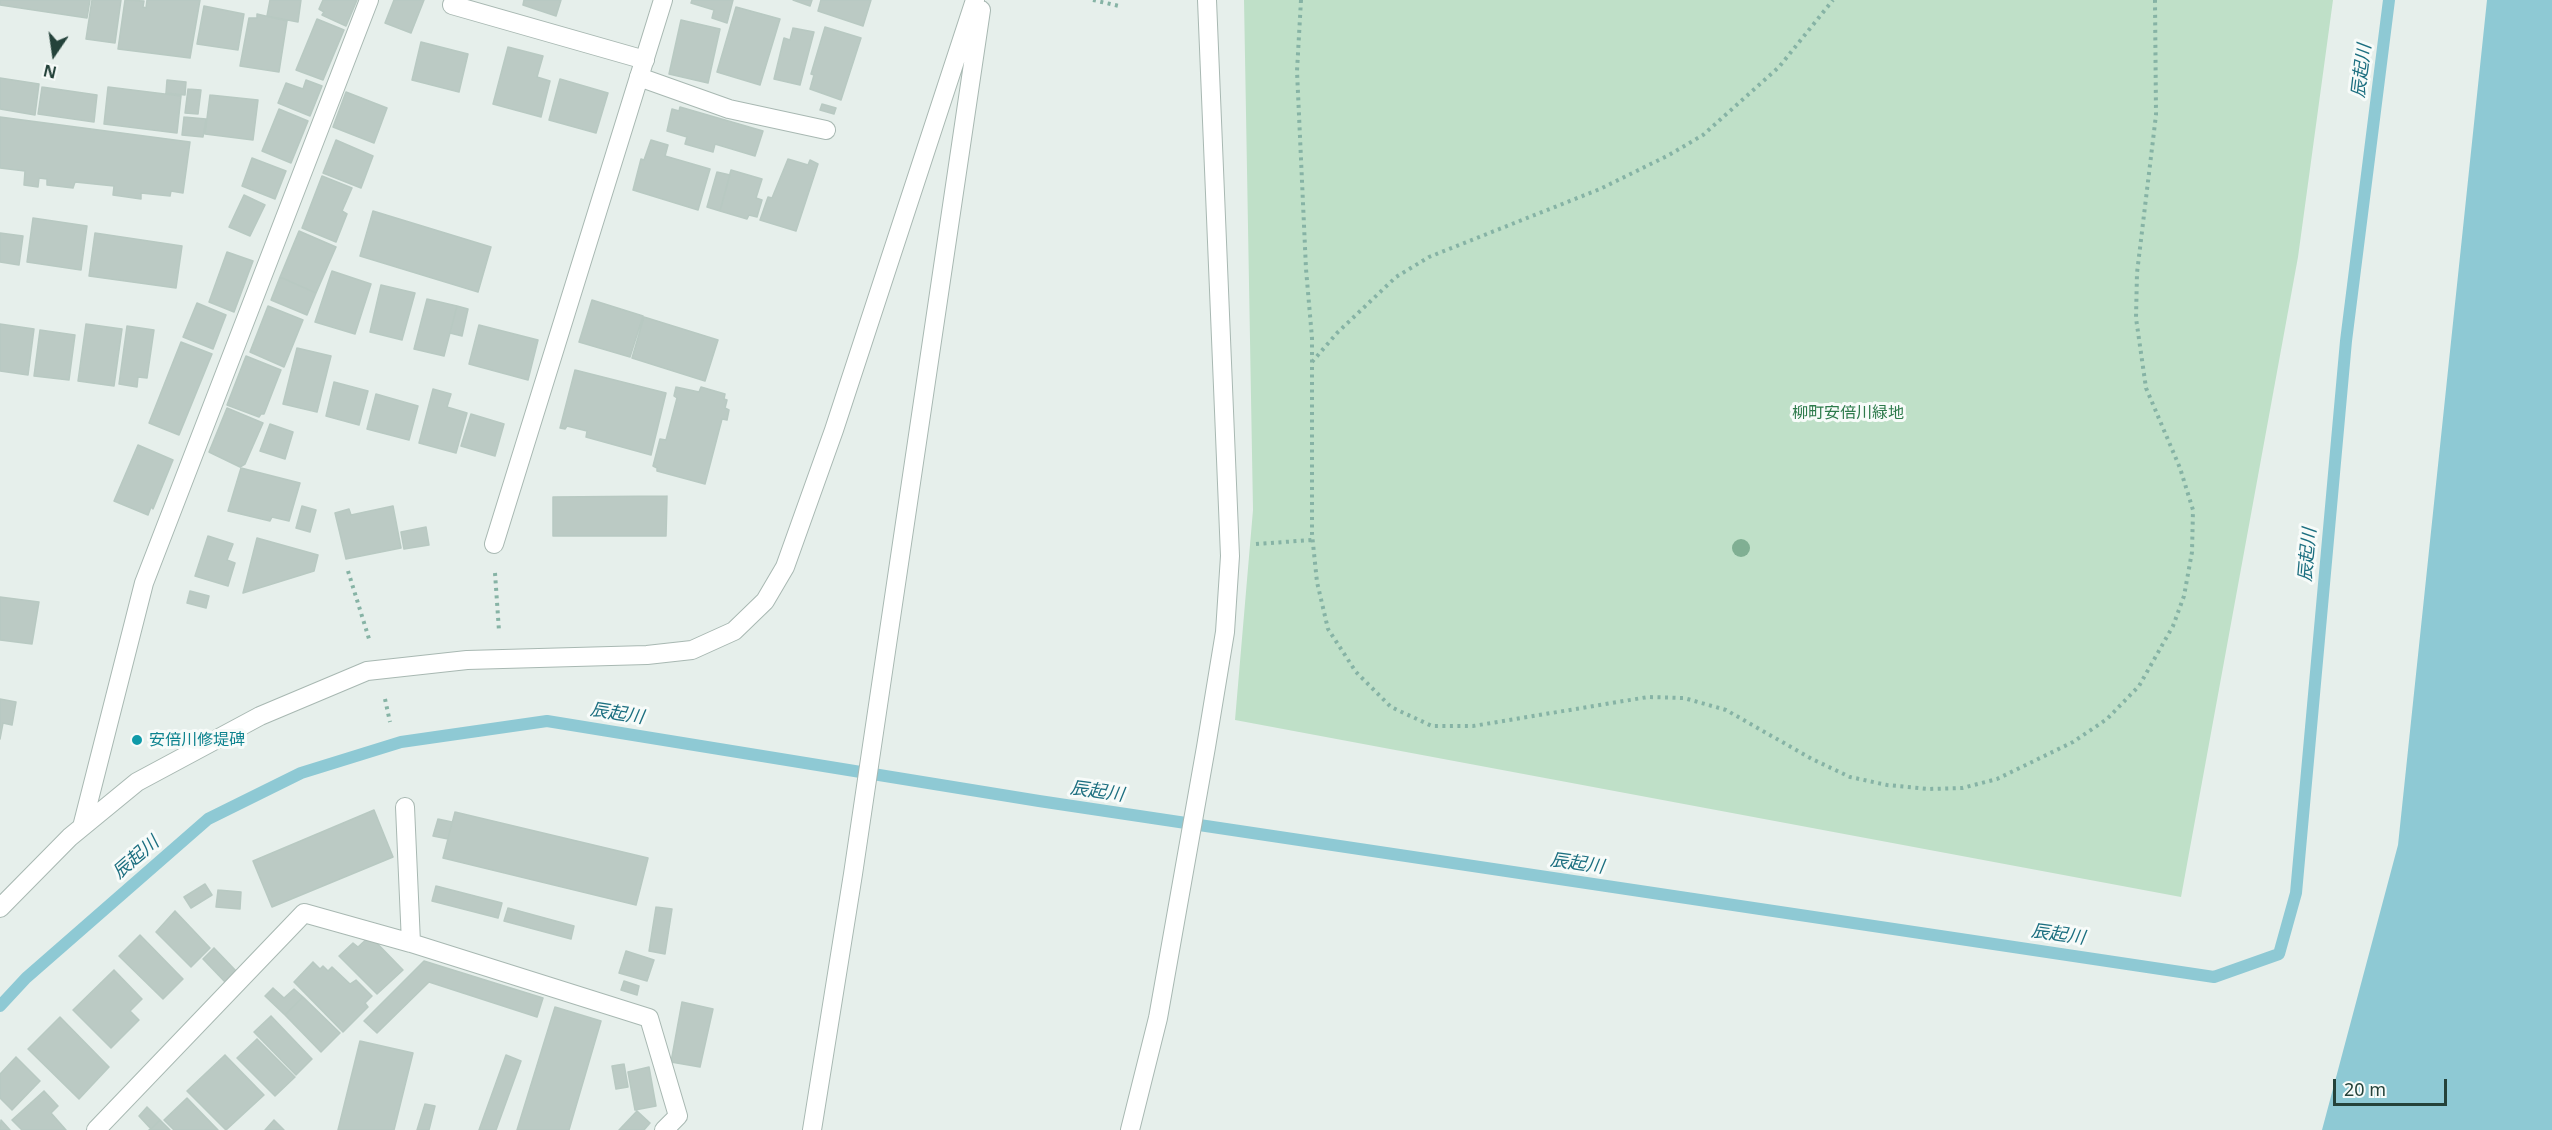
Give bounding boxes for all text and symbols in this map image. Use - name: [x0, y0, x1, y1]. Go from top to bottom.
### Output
- north arrow: [24, 24, 84, 84]
- water label: 辰起川: [2348, 43, 2376, 99]
- text: N: [41, 59, 59, 84]
- park label: 柳町安倍川緑地: [1792, 403, 1904, 423]
- water label: 辰起川: [2295, 527, 2321, 583]
- water label: 辰起川: [589, 699, 645, 729]
- place label: 安倍川修堤碑: [149, 730, 245, 750]
- marker: 安倍川修堤碑: [130, 733, 144, 747]
- water label: 辰起川: [1069, 778, 1125, 806]
- water label: 辰起川: [109, 832, 163, 884]
- water label: 辰起川: [1549, 850, 1605, 878]
- water label: 辰起川: [2030, 921, 2086, 949]
- scale bar: [2336, 1067, 2450, 1105]
- text: 20 m: [2344, 1077, 2386, 1101]

